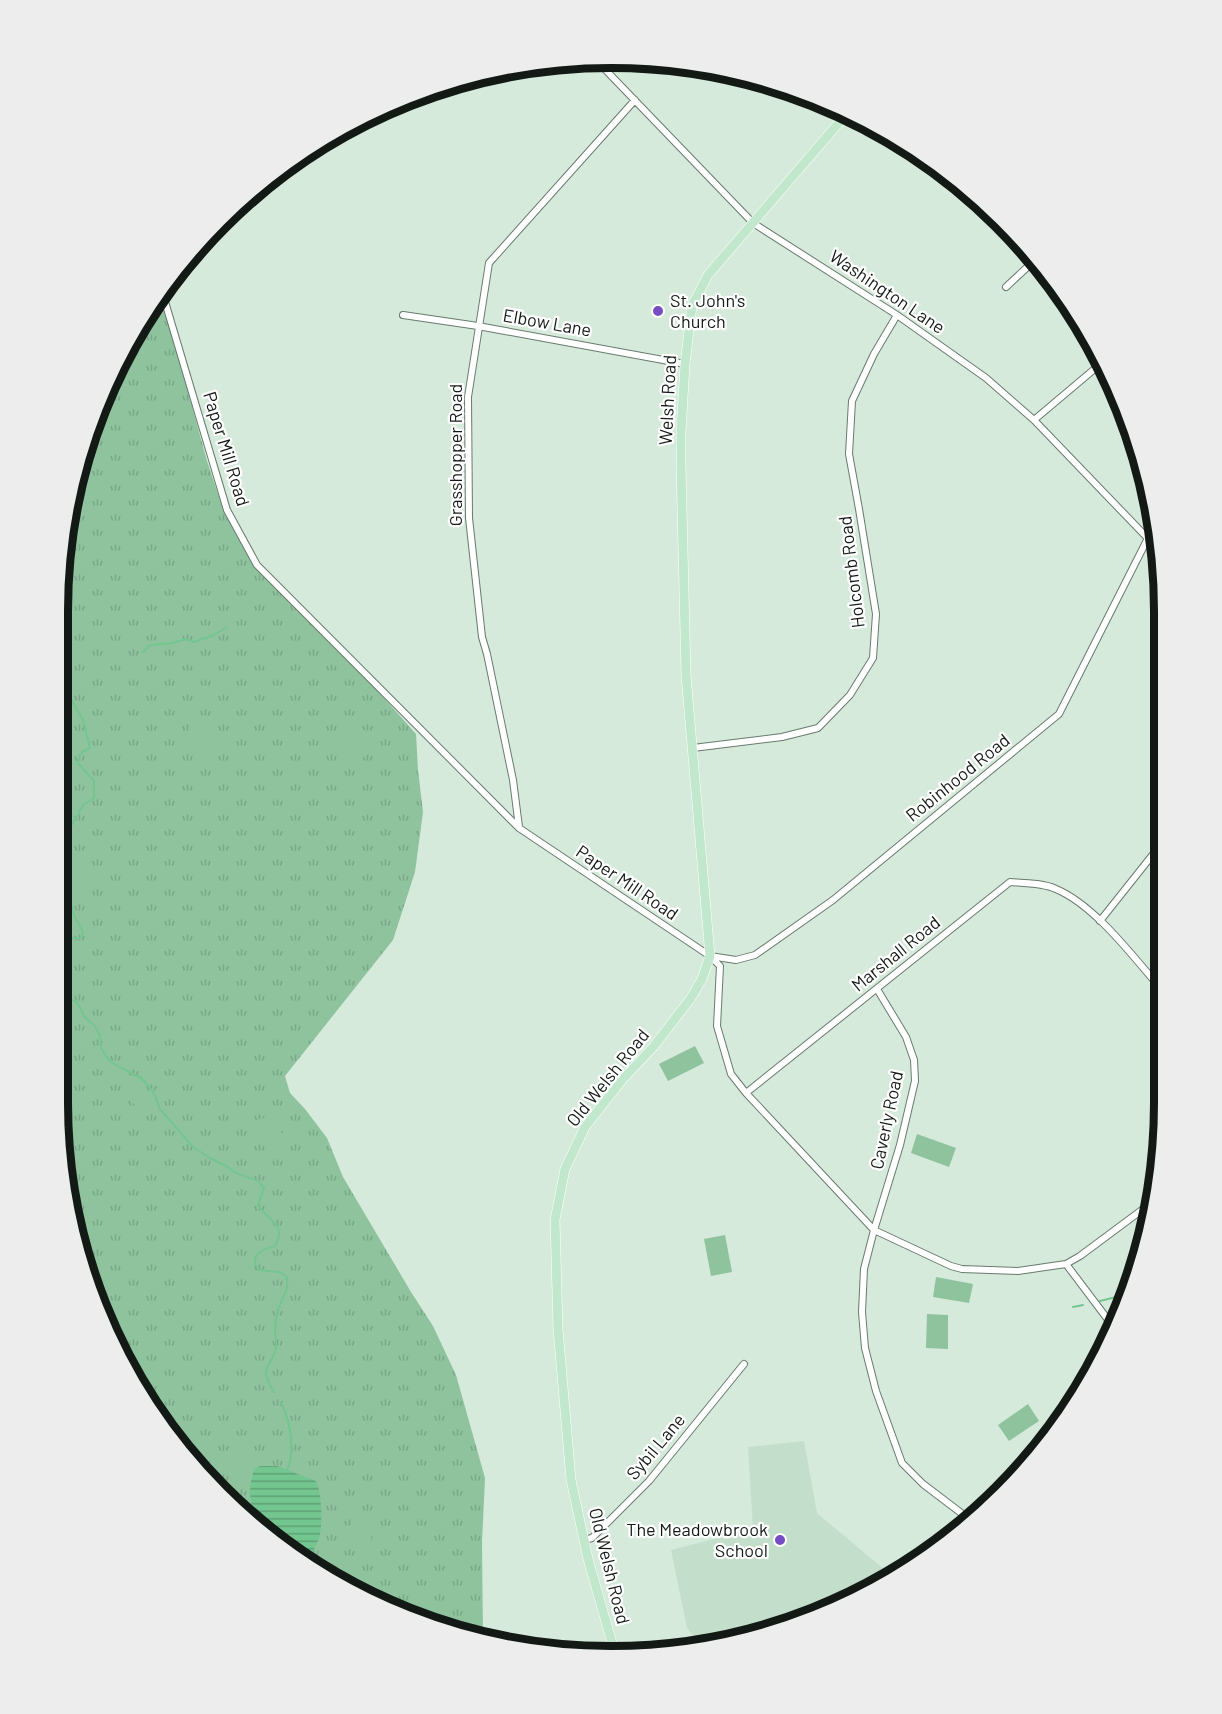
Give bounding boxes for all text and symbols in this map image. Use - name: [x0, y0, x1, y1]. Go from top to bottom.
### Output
- street label: Washington Lane: [826, 244, 949, 338]
- place label: St. John's Church: [670, 289, 745, 332]
- street label: Elbow Lane: [501, 303, 593, 341]
- marker: St. John's Church: [651, 304, 665, 318]
- street label: Welsh Road: [654, 354, 680, 446]
- street label: Grasshopper Road: [444, 384, 466, 526]
- street label: Paper Mill Road: [199, 389, 255, 509]
- street label: Holcomb Road: [833, 515, 869, 630]
- street label: Robinhood Road: [901, 729, 1014, 826]
- street label: Paper Mill Road: [572, 840, 683, 924]
- street label: Marshall Road: [847, 911, 944, 996]
- street label: Old Welsh Road: [561, 1024, 653, 1131]
- street label: Caverly Road: [865, 1069, 907, 1171]
- street label: Sybil Lane: [621, 1409, 689, 1484]
- street label: Old Welsh Road: [585, 1505, 635, 1626]
- place label: The Meadowbrook School: [626, 1518, 768, 1561]
- marker: The Meadowbrook School: [773, 1533, 787, 1547]

